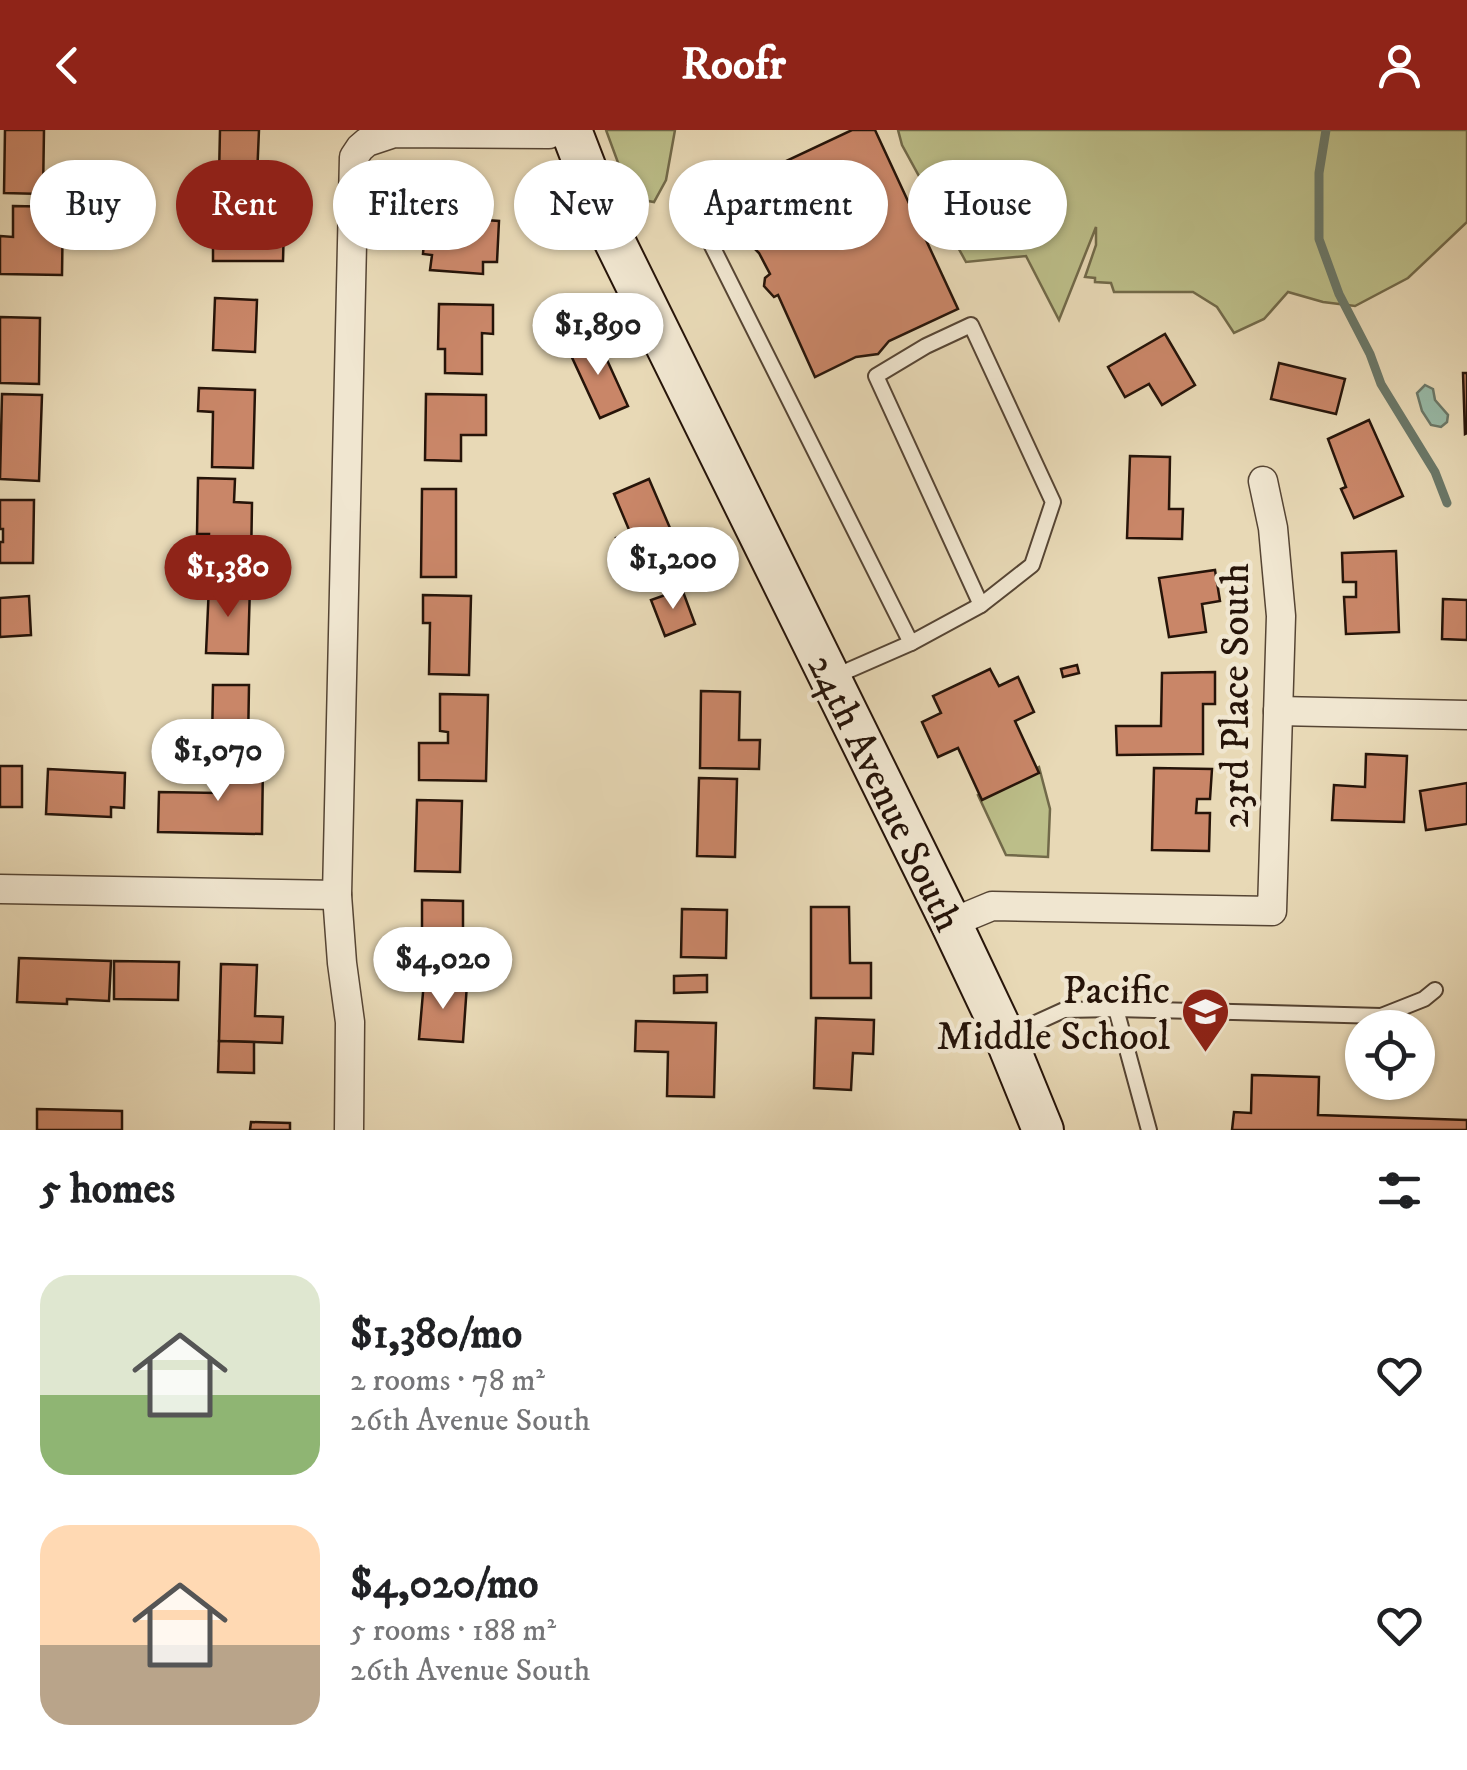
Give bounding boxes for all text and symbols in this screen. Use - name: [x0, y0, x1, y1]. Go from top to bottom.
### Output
- text: Roofr: [681, 37, 786, 93]
- icon: back: [40, 38, 95, 93]
- icon: person: [1372, 38, 1427, 93]
- chip: Buy: [30, 160, 156, 250]
- chip: Rent: [176, 160, 313, 250]
- chip: Filters: [333, 160, 494, 250]
- chip: New: [514, 160, 649, 250]
- chip: Apartment: [669, 160, 888, 250]
- chip: House: [908, 160, 1067, 250]
- pin: $1,890: [517, 293, 679, 378]
- text: $1,890: [554, 305, 642, 345]
- pin: $1,200: [592, 527, 754, 612]
- pin: $1,380: [147, 535, 309, 620]
- text: $1,200: [629, 539, 717, 579]
- text: $1,380: [187, 547, 270, 587]
- street label: 23rd Place South: [1212, 563, 1262, 829]
- street label: 24th Avenue South: [795, 646, 972, 940]
- pin: $1,070: [137, 719, 299, 804]
- text: $1,070: [173, 731, 263, 771]
- pin: $4,020: [362, 927, 524, 1012]
- text: $4,020: [395, 939, 491, 979]
- place label: Pacific Middle School: [936, 967, 1170, 1063]
- school or university icon: Pacific Middle School: [1179, 986, 1231, 1054]
- map controls: [1345, 1010, 1435, 1100]
- button: locate: [1345, 1010, 1435, 1100]
- icon: filters: [1372, 1163, 1427, 1218]
- text: 5 homes: [40, 1164, 175, 1216]
- text: $1,380/mo: [350, 1309, 522, 1361]
- icon: home: [120, 1315, 240, 1435]
- icon: heart: [1372, 1348, 1427, 1403]
- text: 2 rooms · 78 m²: [350, 1361, 545, 1401]
- text: 26th Avenue South: [350, 1401, 590, 1441]
- text: $4,020/mo: [350, 1559, 539, 1611]
- icon: home: [120, 1565, 240, 1685]
- icon: heart: [1372, 1598, 1427, 1653]
- text: 5 rooms · 188 m²: [350, 1611, 556, 1651]
- text: 26th Avenue South: [350, 1651, 590, 1691]

